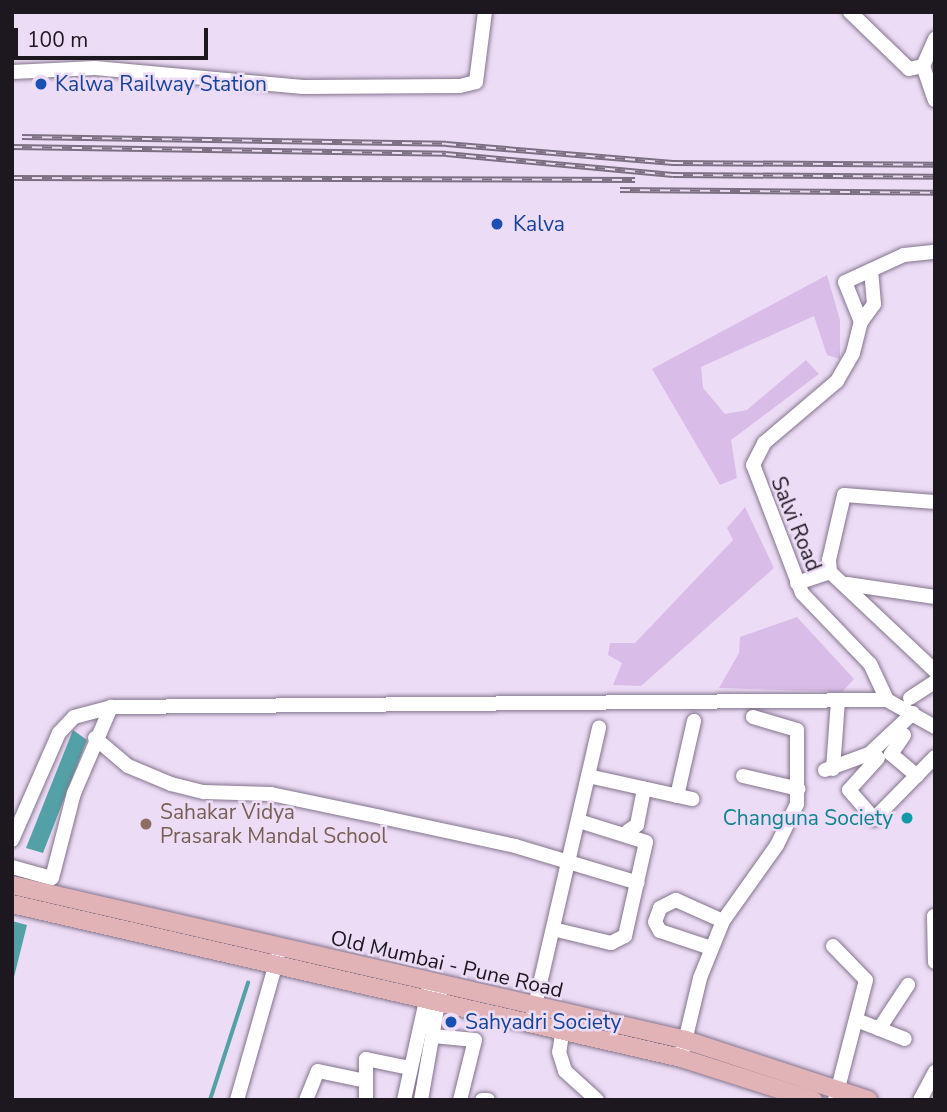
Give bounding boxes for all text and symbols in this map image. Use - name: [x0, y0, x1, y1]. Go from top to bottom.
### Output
- scale bar: [18, 14, 212, 58]
- text: 100 m: [27, 26, 88, 54]
- place label: Kalwa Railway Station: [55, 71, 267, 97]
- marker: Kalwa Railway Station: [33, 76, 49, 92]
- place label: Kalva: [513, 211, 565, 237]
- marker: Kalva: [487, 214, 507, 234]
- street label: Salvi Road: [766, 473, 826, 575]
- place label: Sahakar Vidya Prasarak Mandal School: [160, 799, 387, 849]
- place label: Changuna Society: [723, 805, 893, 831]
- marker: Changuna Society: [899, 810, 915, 826]
- marker: Sahakar Vidya Prasarak Mandal School: [138, 816, 154, 832]
- street label: Old Mumbai - Pune Road: [328, 925, 566, 1003]
- place label: Sahyadri Society: [465, 1009, 621, 1035]
- marker: Sahyadri Society: [443, 1014, 459, 1030]

